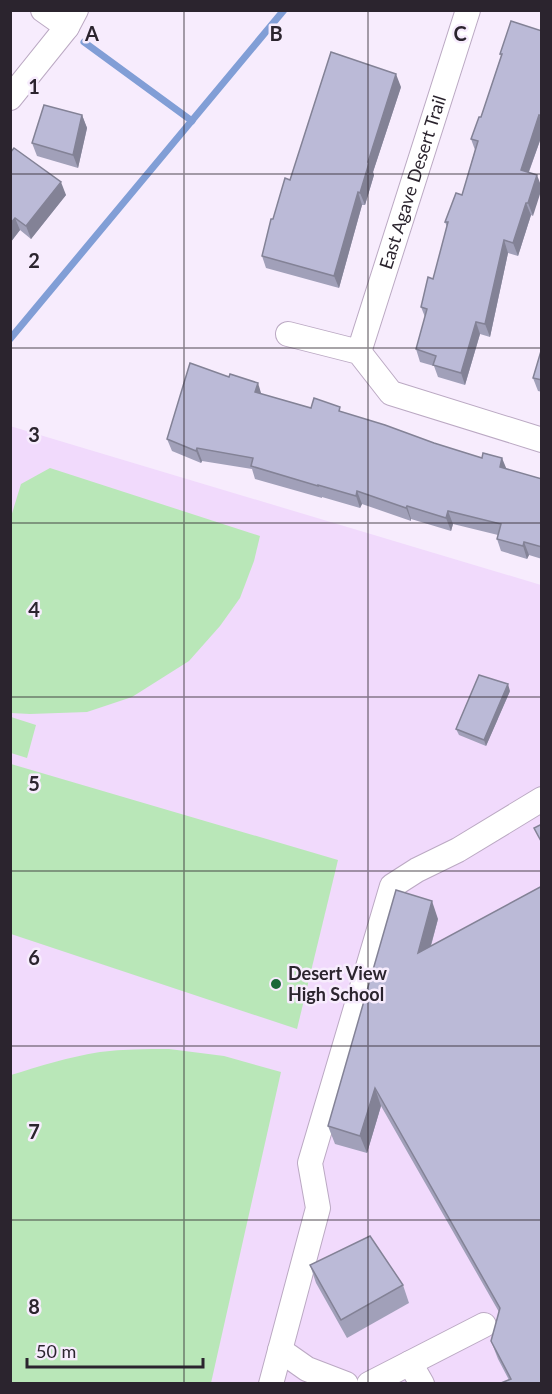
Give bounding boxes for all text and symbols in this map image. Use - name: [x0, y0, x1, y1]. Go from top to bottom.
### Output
- text: A: [84, 21, 99, 45]
- text: B: [269, 21, 283, 45]
- text: C: [453, 21, 467, 45]
- text: 1: [28, 74, 40, 98]
- street label: East Agave Desert Trail: [374, 92, 450, 272]
- text: 2: [28, 248, 40, 272]
- text: 3: [28, 422, 40, 446]
- text: 4: [28, 597, 40, 621]
- text: 5: [28, 771, 40, 795]
- text: 6: [28, 945, 40, 969]
- place label: Desert View High School: [288, 962, 387, 1005]
- marker: Desert View High School: [269, 977, 283, 991]
- text: 7: [28, 1119, 40, 1143]
- text: 8: [28, 1294, 40, 1318]
- scale bar: [27, 1331, 202, 1369]
- text: 50 m: [36, 1340, 76, 1362]

